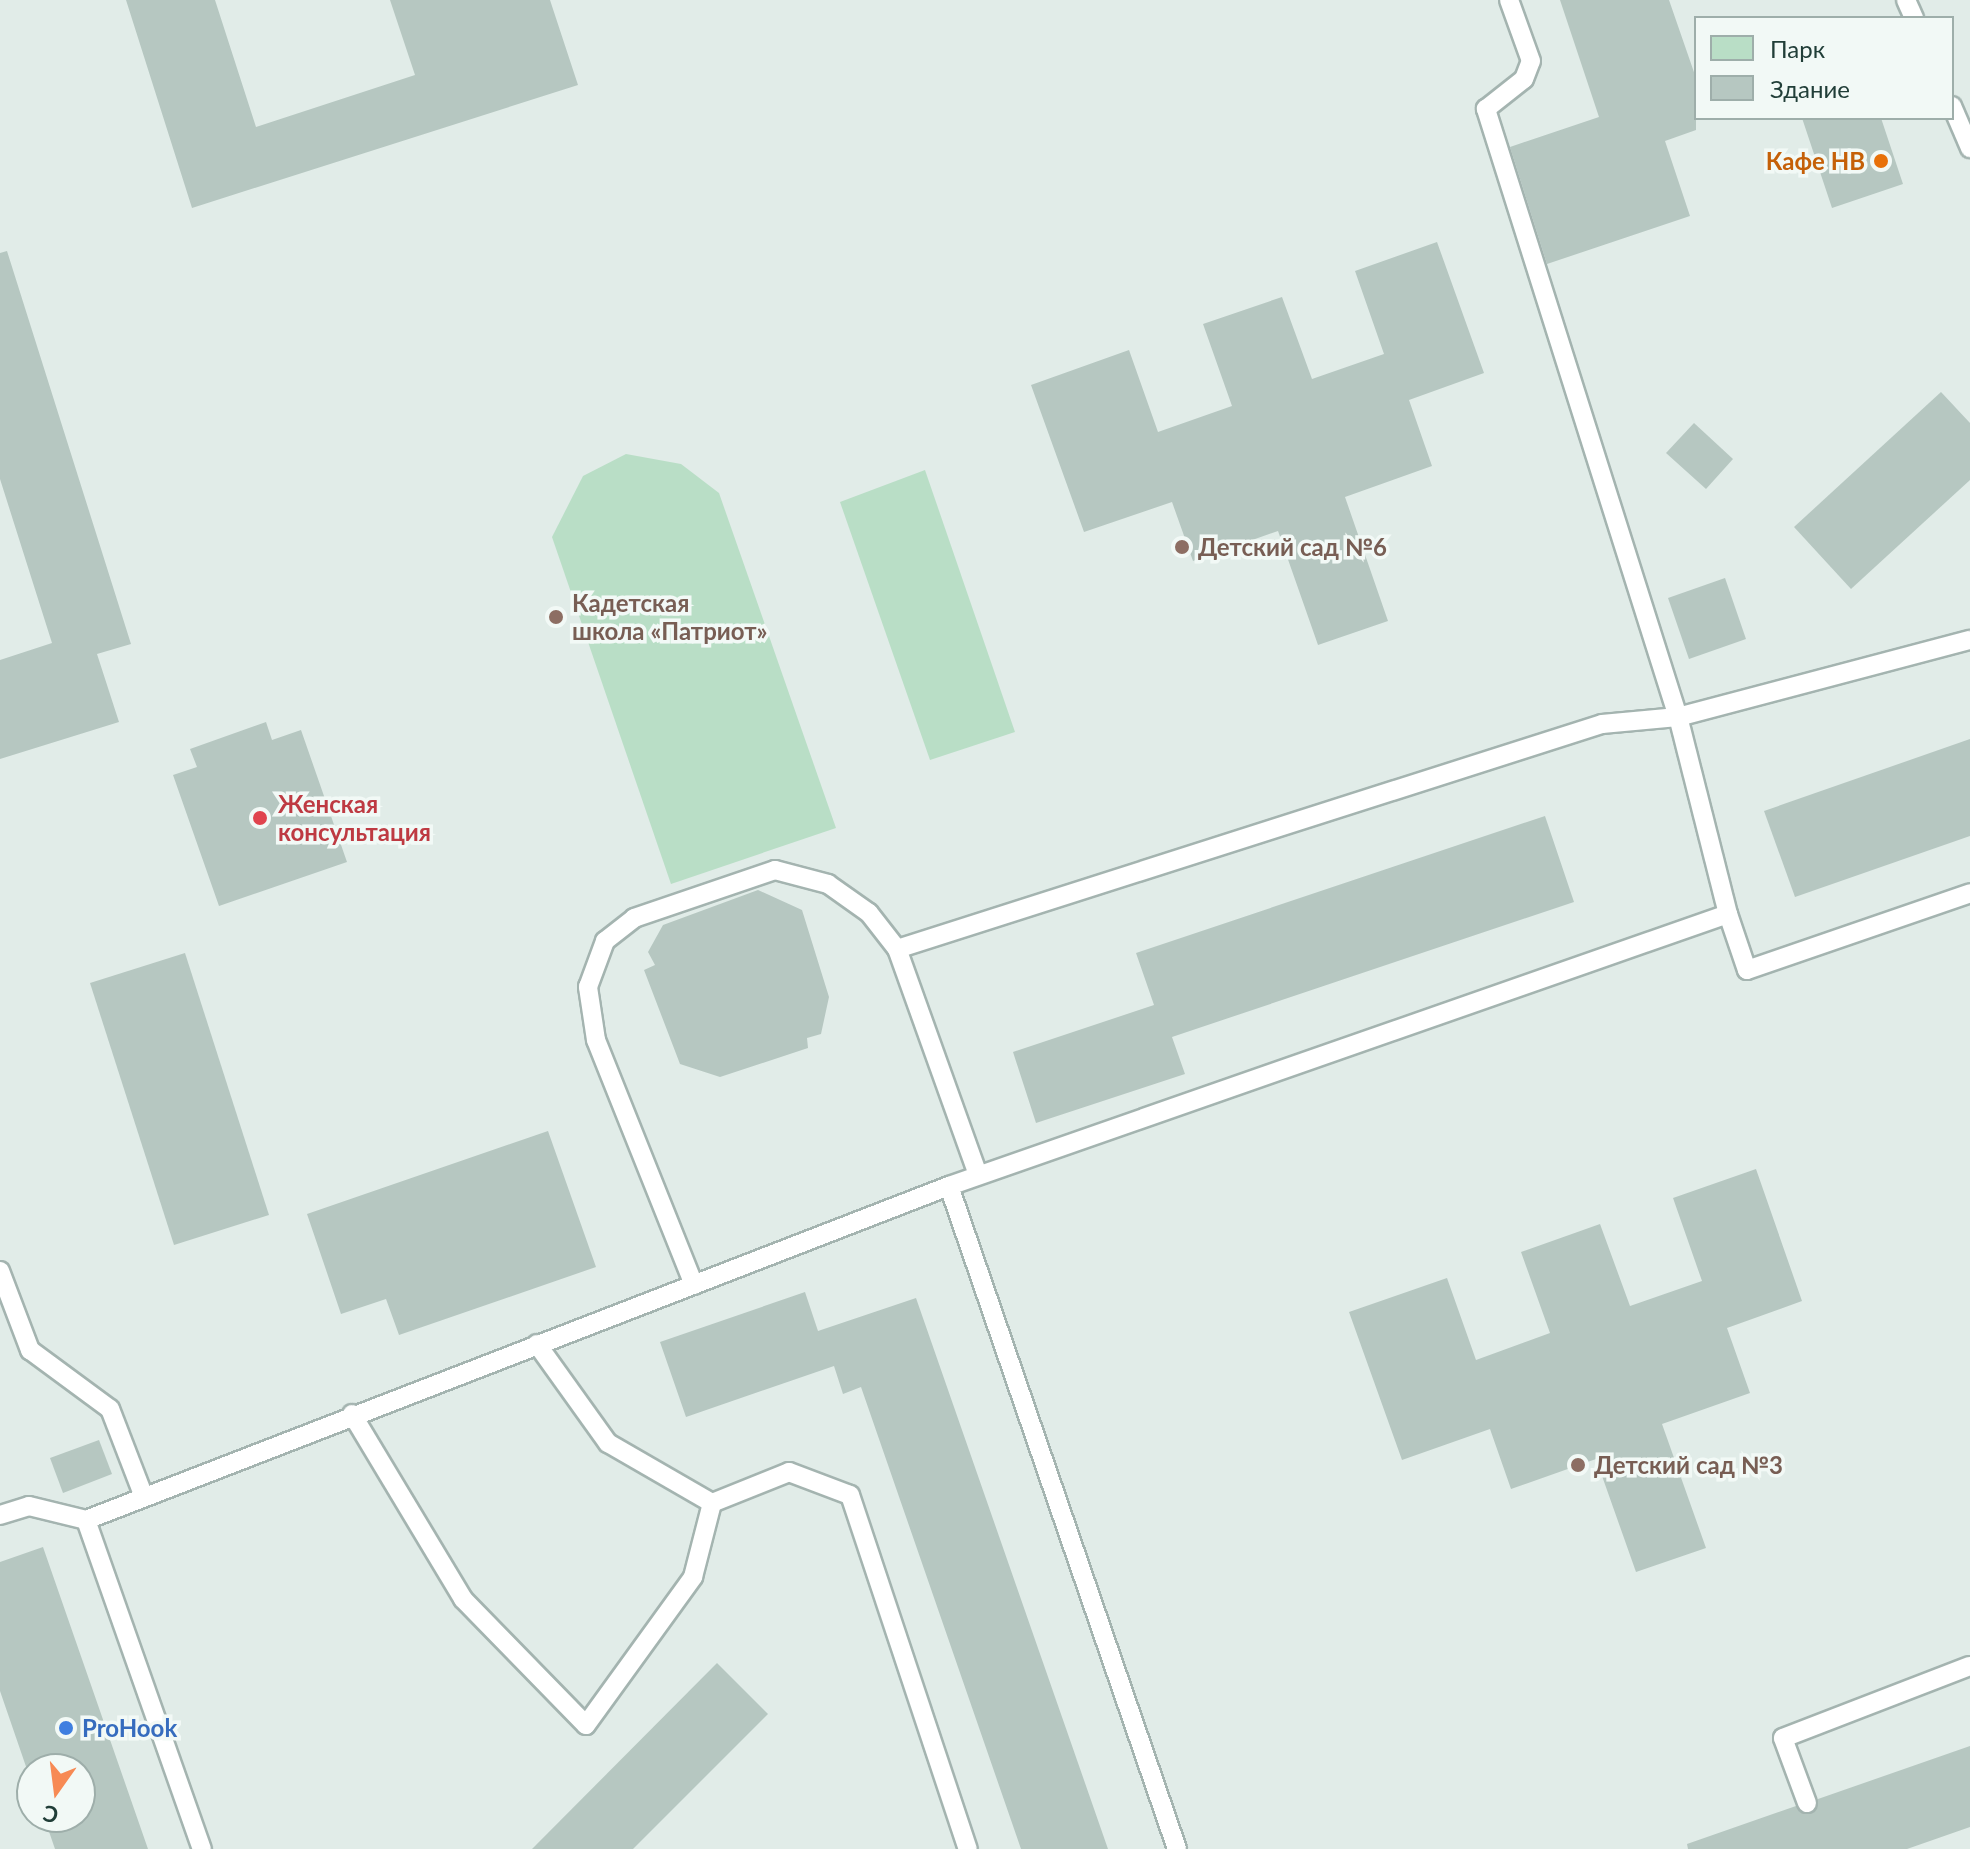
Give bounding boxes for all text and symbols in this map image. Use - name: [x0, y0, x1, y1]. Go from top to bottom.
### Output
- legend: [1694, 16, 1954, 120]
- text: Парк: [1770, 34, 1825, 63]
- text: Здание: [1770, 74, 1850, 103]
- place label: Кафе HB: [1766, 147, 1865, 175]
- marker: Кафе HB: [1872, 152, 1890, 170]
- place label: Детский сад №6: [1198, 533, 1387, 561]
- marker: Детский сад №6: [1173, 538, 1191, 556]
- place label: Кадетская школа «Патриот»: [572, 589, 767, 645]
- marker: Кадетская школа «Патриот»: [547, 608, 565, 626]
- place label: Женская консультация: [278, 790, 431, 846]
- marker: Женская консультация: [249, 807, 271, 829]
- place label: Детский сад №3: [1594, 1451, 1783, 1479]
- marker: Детский сад №3: [1569, 1456, 1587, 1474]
- place label: ProHook: [82, 1714, 177, 1742]
- marker: ProHook: [57, 1719, 75, 1737]
- north arrow: [16, 1753, 96, 1833]
- text: С: [40, 1800, 61, 1830]

